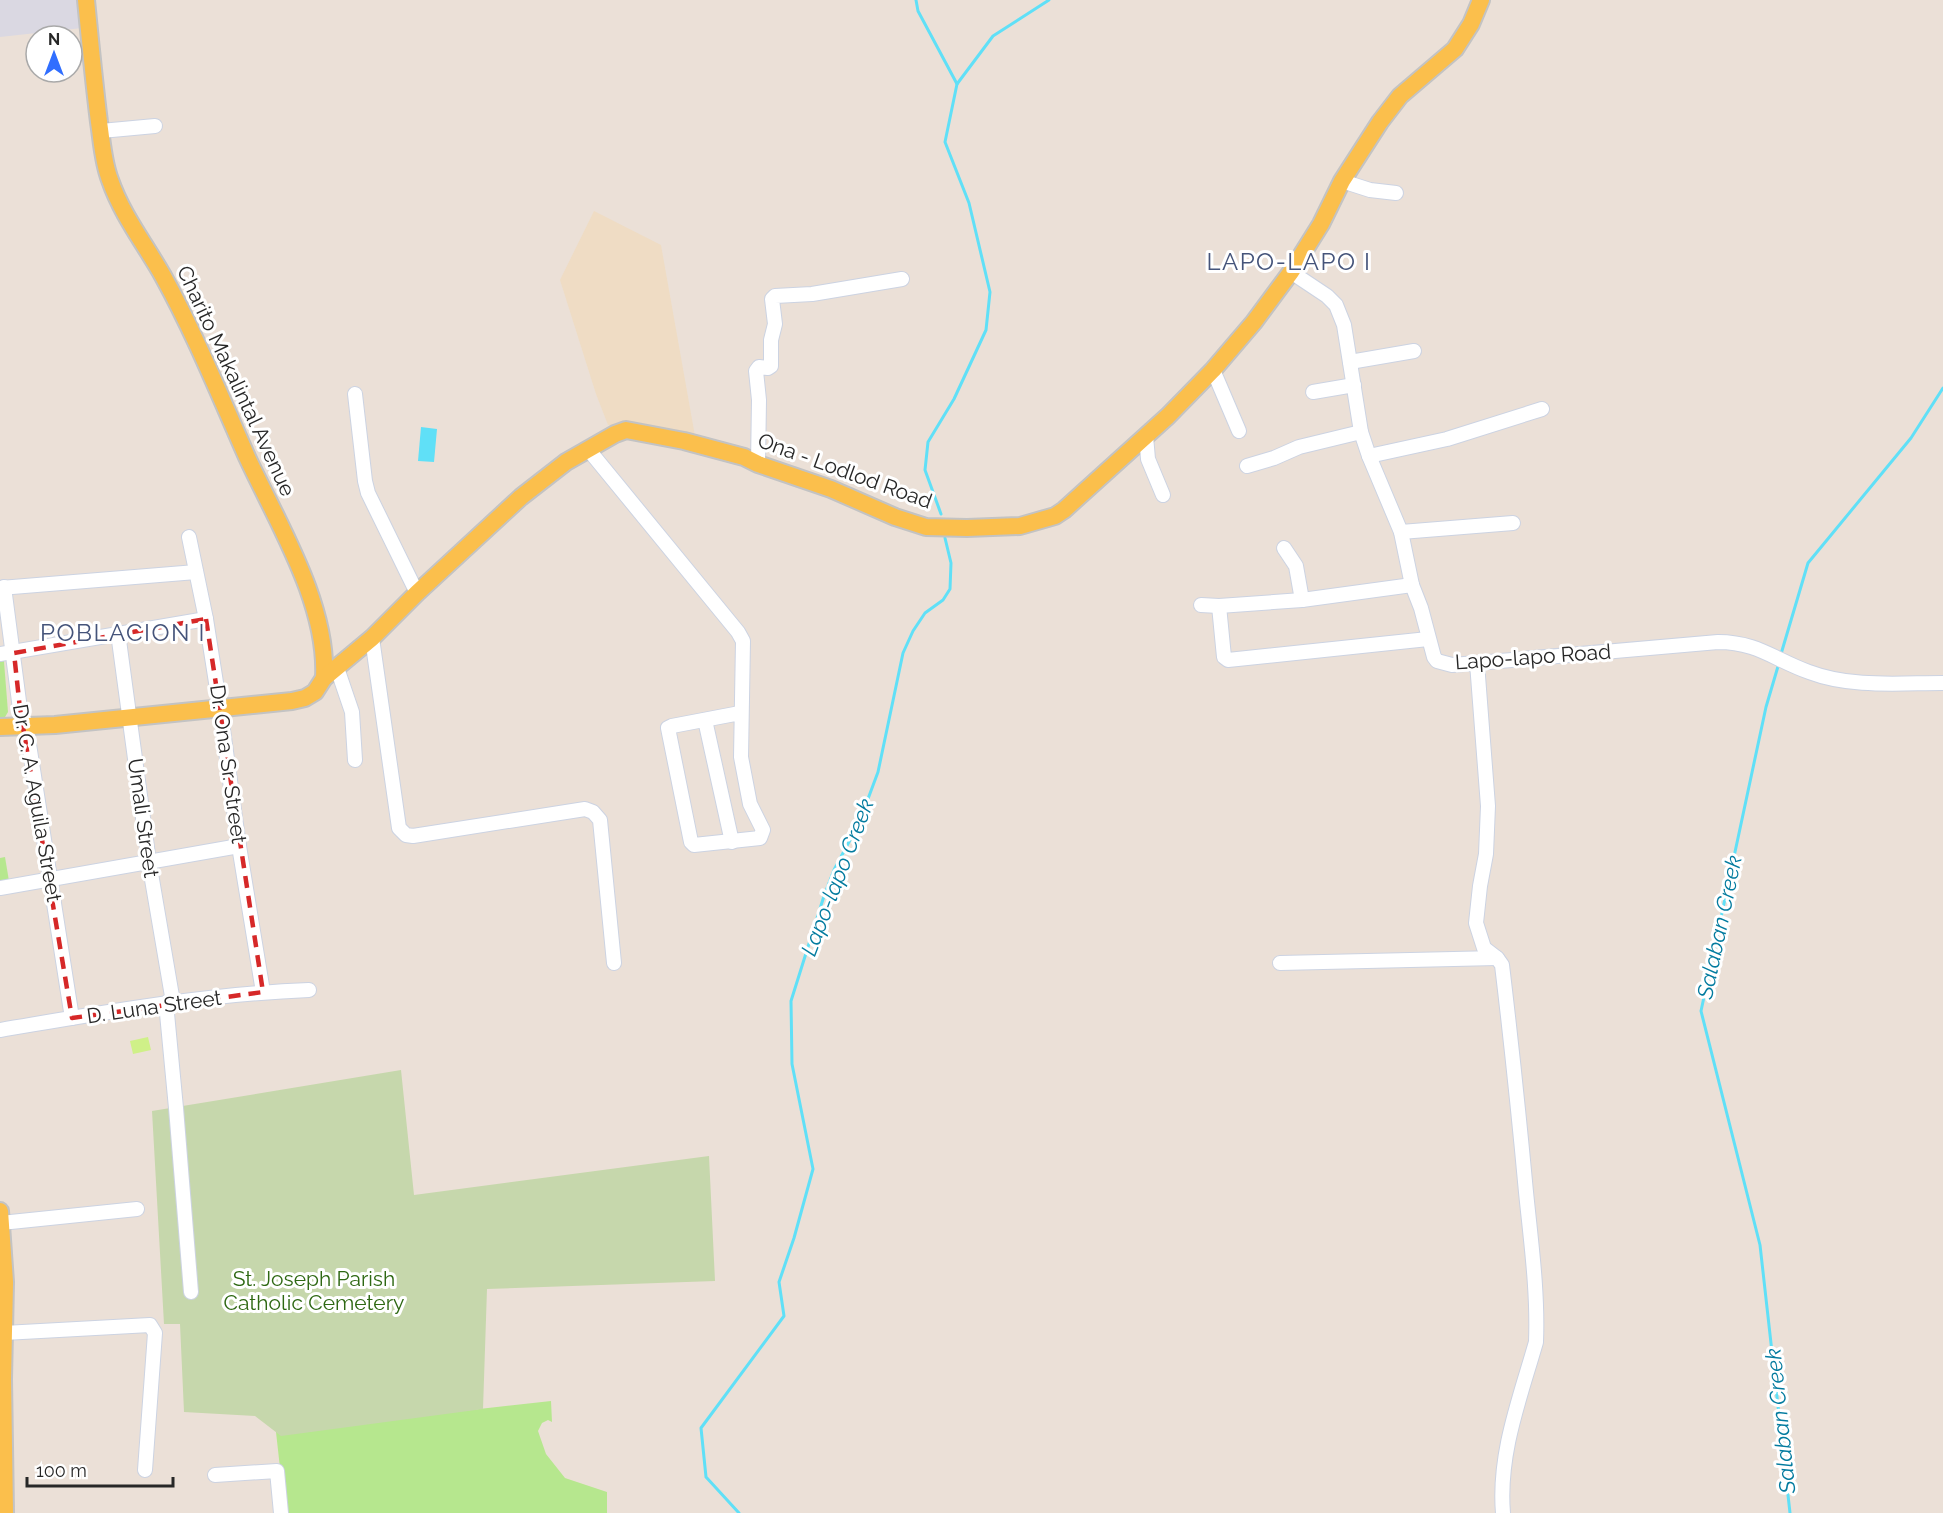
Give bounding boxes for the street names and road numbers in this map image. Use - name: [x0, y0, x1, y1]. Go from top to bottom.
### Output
- street label: Charito Makalintal Avenue: [172, 262, 301, 500]
- street label: Ona - Lodlod Road: [755, 427, 936, 514]
- street label: Lapo-lapo Road: [1454, 639, 1612, 674]
- street label: Dr. Ona Sr. Street: [205, 683, 252, 845]
- street label: Dr. C. A. Aguila Street: [8, 702, 67, 904]
- street label: Umali Street: [123, 757, 164, 879]
- street label: D. Luna Street: [85, 985, 223, 1028]

